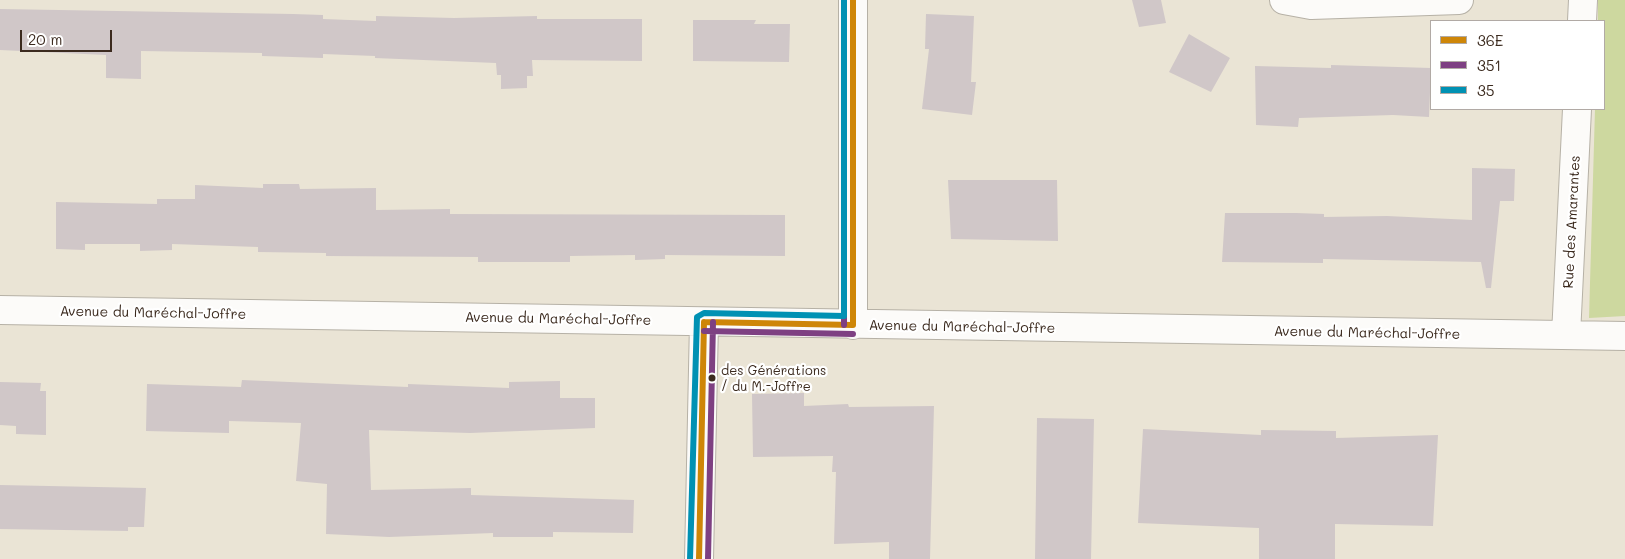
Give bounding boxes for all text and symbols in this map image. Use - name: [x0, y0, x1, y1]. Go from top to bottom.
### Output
- scale bar: [22, 20, 115, 52]
- legend: [1430, 20, 1605, 110]
- text: 20 m: [28, 29, 62, 49]
- text: 36E: [1477, 30, 1503, 50]
- text: 351: [1477, 55, 1501, 75]
- text: 35: [1477, 80, 1495, 100]
- street label: Rue des Amarantes: [1560, 155, 1584, 289]
- street label: Avenue du Maréchal-Joffre: [60, 303, 246, 323]
- street label: Avenue du Maréchal-Joffre: [465, 309, 651, 329]
- street label: Avenue du Maréchal-Joffre: [869, 317, 1055, 337]
- street label: Avenue du Maréchal-Joffre: [1274, 323, 1460, 343]
- place label: des Générations / du M.-Joffre: [721, 363, 826, 394]
- marker: des Générations / du M.-Joffre: [707, 373, 717, 383]

